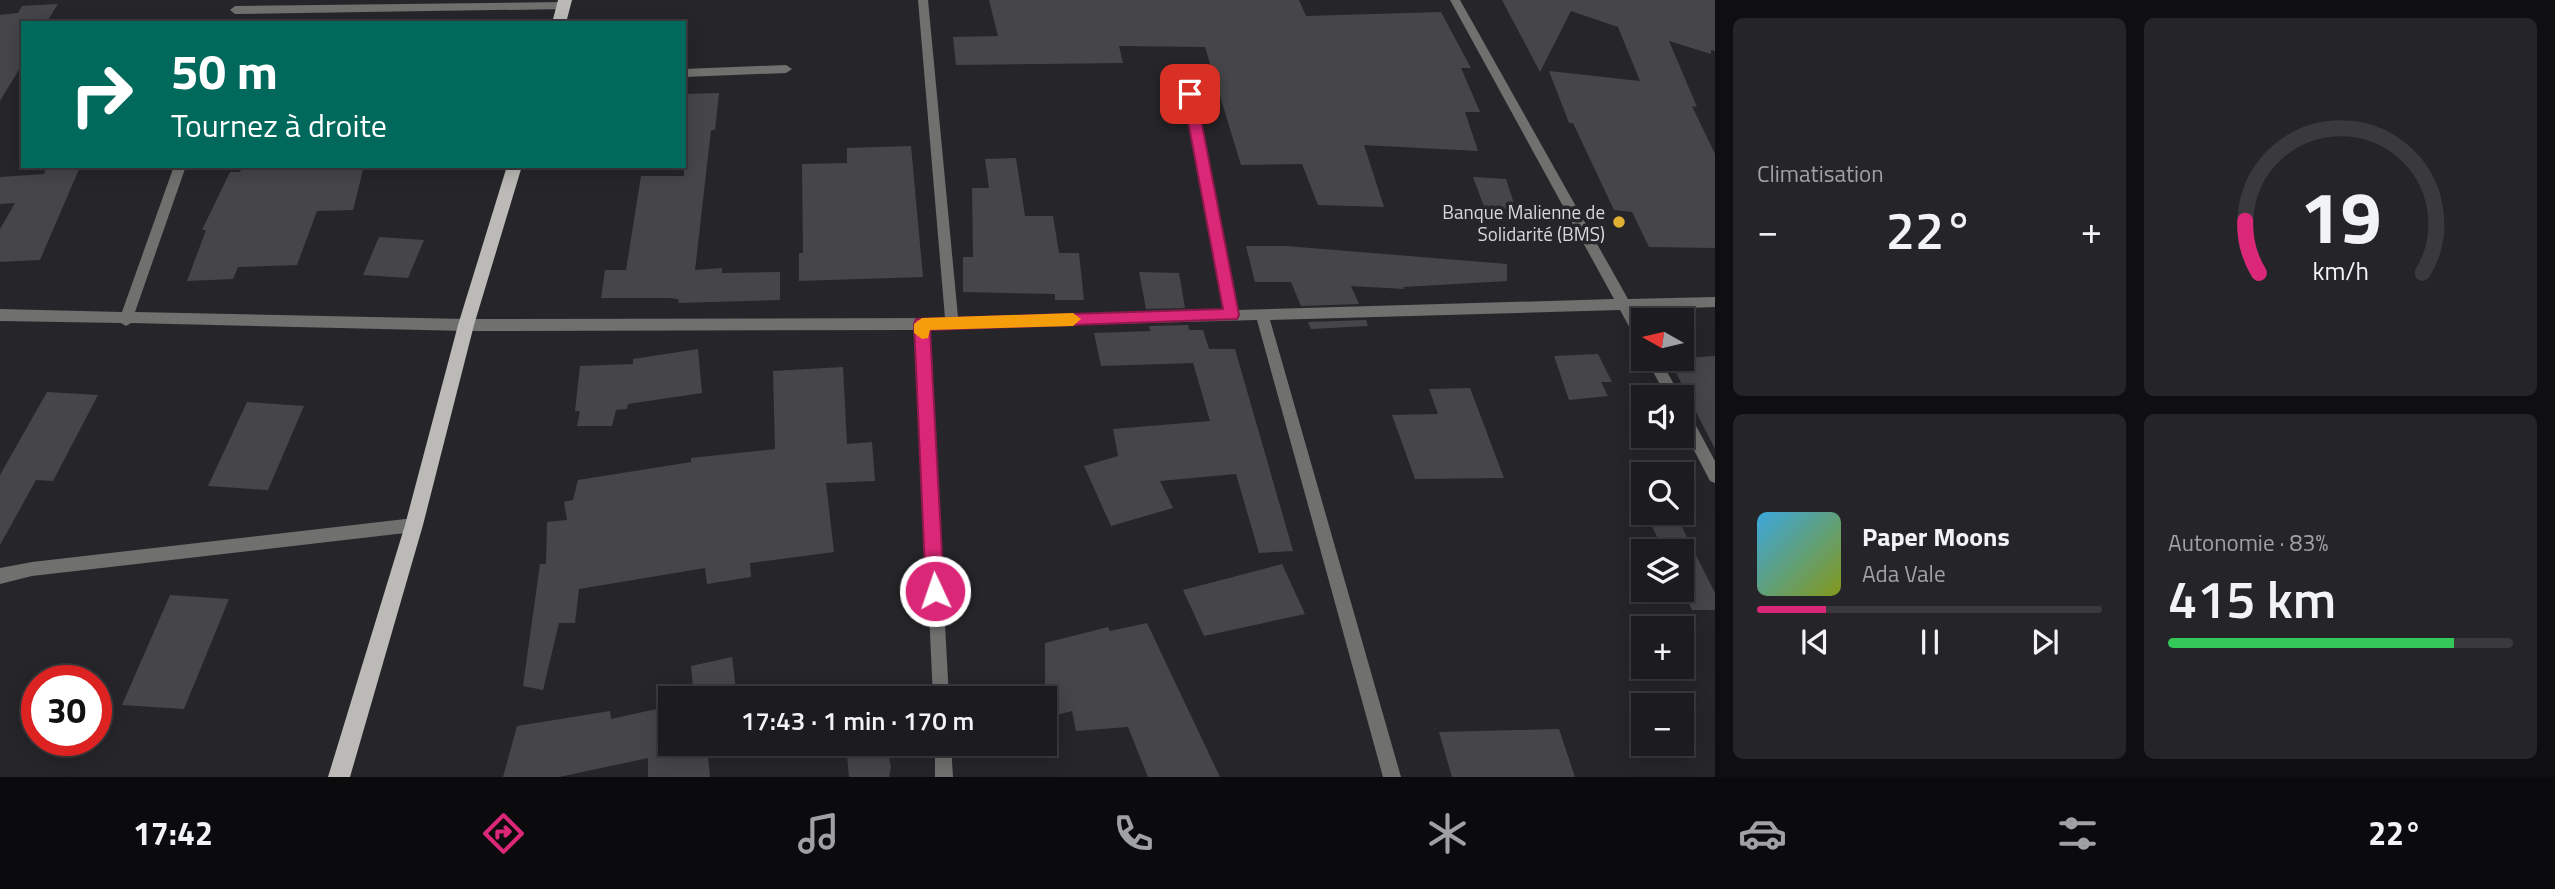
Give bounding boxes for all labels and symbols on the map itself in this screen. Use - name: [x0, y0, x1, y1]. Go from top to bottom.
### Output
- pin: [1160, 64, 1220, 124]
- place label: Banque Malienne de Solidarité (BMS): [1442, 197, 1605, 248]
- marker: Banque Malienne de Solidarité (BMS): [1611, 214, 1627, 230]
- north arrow: [1631, 308, 1694, 371]
- position arrow: [898, 554, 972, 628]
- speed limit sign: 30: [21, 665, 112, 756]

